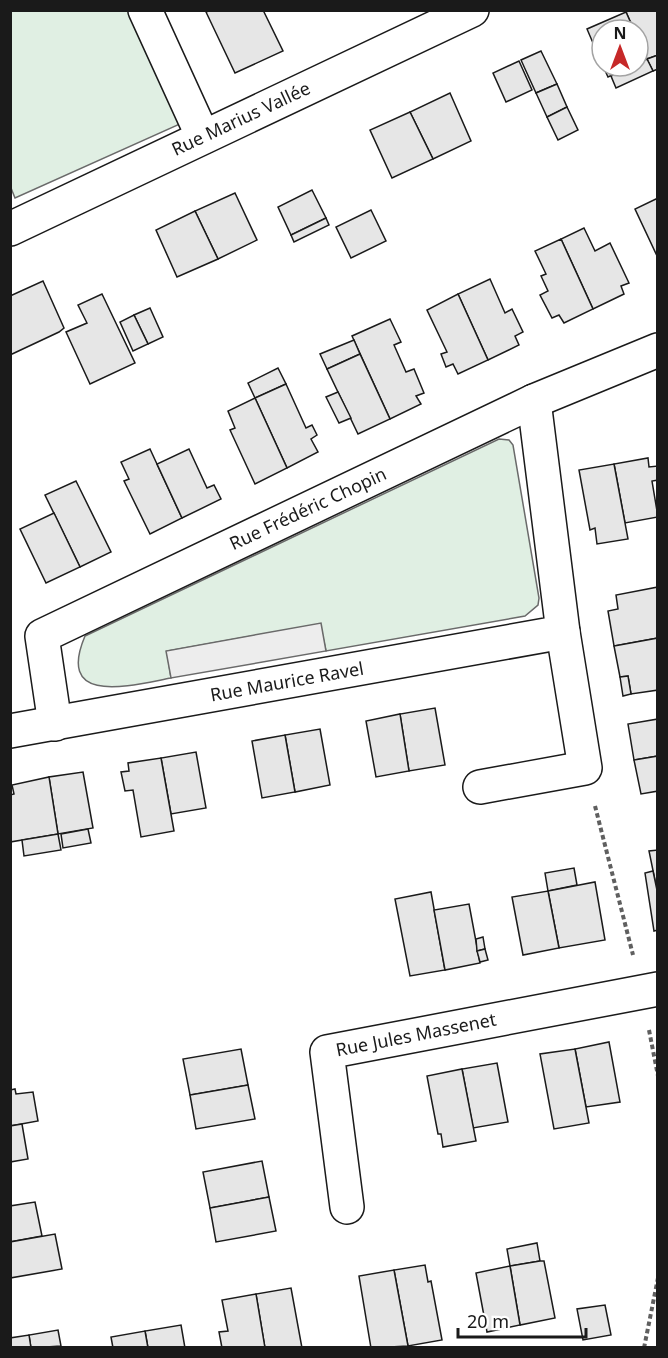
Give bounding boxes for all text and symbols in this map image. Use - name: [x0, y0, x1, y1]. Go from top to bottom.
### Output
- north arrow: [590, 18, 650, 78]
- text: N: [613, 22, 627, 44]
- street label: Rue Marius Vallée: [167, 75, 314, 161]
- street label: Rue Frédéric Chopin: [225, 461, 390, 555]
- street label: Rue Maurice Ravel: [208, 656, 365, 706]
- street label: Rue Jules Massenet: [334, 1007, 499, 1061]
- scale bar: [458, 1301, 586, 1339]
- text: 20 m: [467, 1309, 509, 1333]

